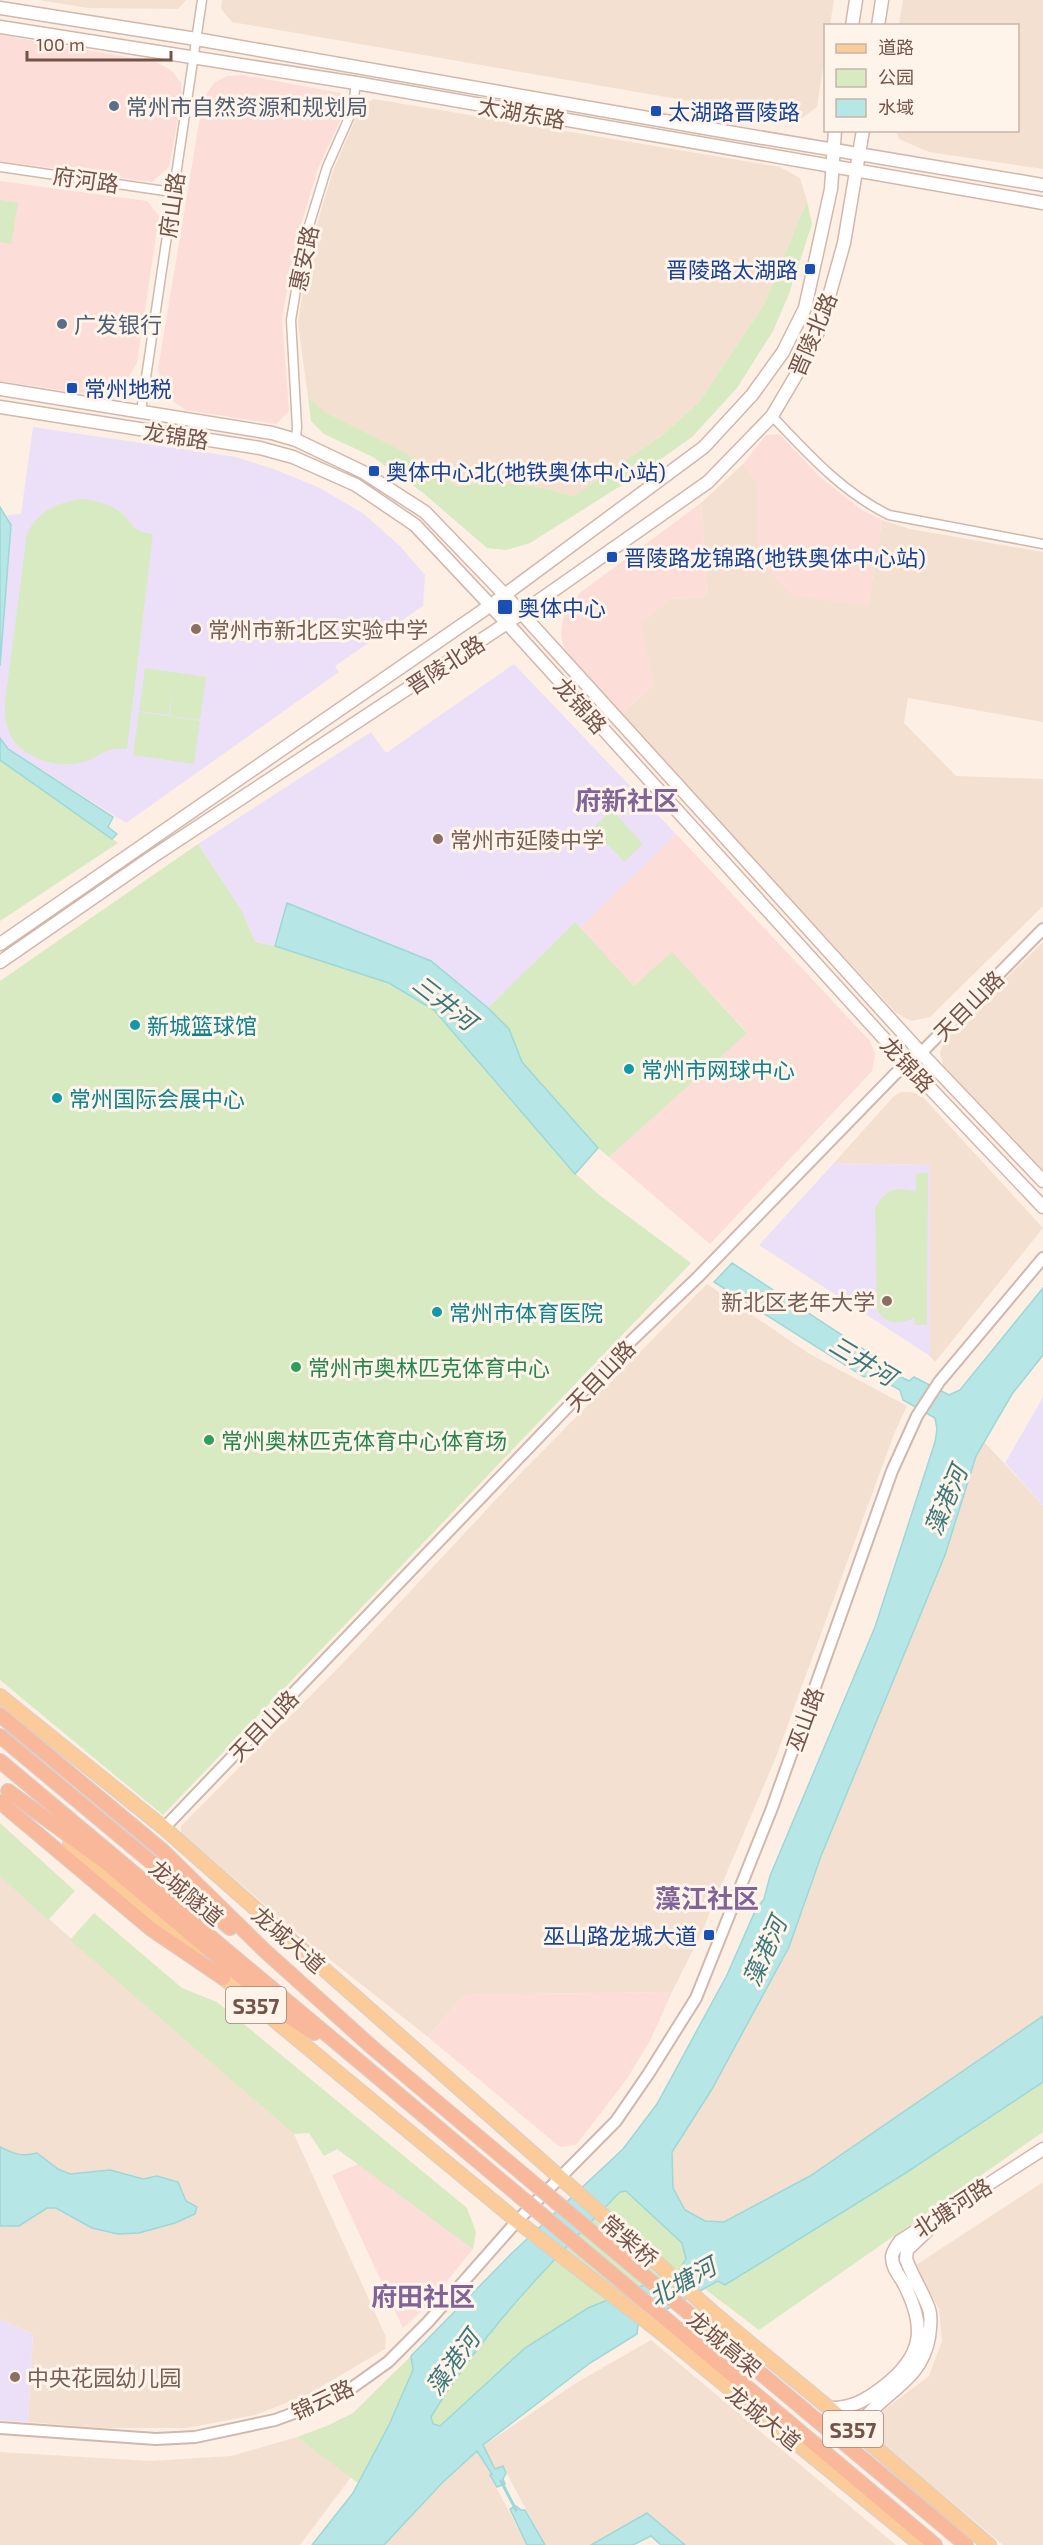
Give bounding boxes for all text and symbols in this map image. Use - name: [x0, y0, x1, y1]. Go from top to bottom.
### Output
- scale bar: [27, 24, 171, 62]
- legend: [824, 24, 1019, 132]
- text: 100 m: [36, 33, 85, 55]
- text: 道路: [878, 36, 914, 58]
- text: 公园: [878, 66, 914, 88]
- street label: 太湖东路: [476, 92, 568, 132]
- place label: 常州市自然资源和规划局: [126, 93, 368, 119]
- text: 水域: [878, 96, 914, 118]
- place label: 太湖路晋陵路: [668, 98, 800, 124]
- marker: 常州市自然资源和规划局: [107, 99, 121, 113]
- marker: 太湖路晋陵路: [649, 104, 663, 118]
- street label: 府河路: [52, 162, 120, 196]
- street label: 府山路: [154, 171, 188, 239]
- street label: 惠安路: [283, 223, 323, 293]
- place label: 晋陵路太湖路: [666, 256, 798, 282]
- marker: 晋陵路太湖路: [803, 262, 817, 276]
- street label: 晋陵北路: [783, 288, 841, 380]
- place label: 广发银行: [74, 311, 162, 337]
- marker: 广发银行: [55, 317, 69, 331]
- place label: 常州地税: [84, 375, 172, 401]
- marker: 常州地税: [65, 381, 79, 395]
- street label: 龙锦路: [141, 417, 211, 453]
- place label: 奥体中心北(地铁奥体中心站): [386, 458, 666, 484]
- marker: 奥体中心北(地铁奥体中心站): [367, 464, 381, 478]
- place label: 晋陵路龙锦路(地铁奥体中心站): [624, 544, 926, 570]
- marker: 晋陵路龙锦路(地铁奥体中心站): [605, 550, 619, 564]
- place label: 奥体中心: [518, 594, 606, 620]
- marker: 奥体中心: [496, 598, 514, 616]
- place label: 常州市新北区实验中学: [208, 616, 428, 642]
- marker: 常州市新北区实验中学: [189, 622, 203, 636]
- street label: 晋陵北路: [401, 629, 489, 699]
- street label: 龙锦路: [549, 672, 613, 738]
- district label: 府新社区: [575, 784, 679, 815]
- place label: 常州市延陵中学: [450, 826, 604, 852]
- marker: 常州市延陵中学: [431, 832, 445, 846]
- street label: 天目山路: [928, 965, 1008, 1045]
- water label: 三井河: [408, 968, 485, 1038]
- place label: 新城篮球馆: [147, 1012, 257, 1038]
- marker: 新城篮球馆: [128, 1018, 142, 1032]
- street label: 龙锦路: [876, 1031, 940, 1097]
- place label: 常州市网球中心: [641, 1056, 795, 1082]
- marker: 常州市网球中心: [622, 1062, 636, 1076]
- place label: 常州国际会展中心: [69, 1085, 245, 1111]
- marker: 常州国际会展中心: [50, 1091, 64, 1105]
- place label: 新北区老年大学: [721, 1288, 875, 1314]
- marker: 新北区老年大学: [880, 1294, 894, 1308]
- place label: 常州市体育医院: [449, 1299, 603, 1325]
- marker: 常州市体育医院: [430, 1305, 444, 1319]
- water label: 三井河: [825, 1329, 905, 1393]
- street label: 天目山路: [560, 1334, 640, 1416]
- place label: 常州市奥林匹克体育中心: [308, 1354, 550, 1380]
- marker: 常州市奥林匹克体育中心: [289, 1360, 303, 1374]
- place label: 常州奥林匹克体育中心体育场: [221, 1427, 507, 1453]
- marker: 常州奥林匹克体育中心体育场: [202, 1433, 216, 1447]
- water label: 藻港河: [918, 1458, 974, 1539]
- street label: 天目山路: [223, 1684, 303, 1766]
- street label: 巫山路: [780, 1684, 828, 1754]
- street label: 龙城隧道: [145, 1854, 229, 1930]
- district label: 藻江社区: [655, 1882, 759, 1913]
- street label: 龙城大道: [247, 1900, 331, 1978]
- water label: 藻港河: [736, 1909, 794, 1990]
- place label: 巫山路龙城大道: [543, 1922, 697, 1948]
- marker: 巫山路龙城大道: [702, 1928, 716, 1942]
- road number: S357: [226, 1987, 286, 2023]
- street label: 北塘河路: [908, 2172, 996, 2242]
- street label: 常柴桥: [597, 2209, 663, 2271]
- water label: 北塘河: [643, 2249, 724, 2311]
- district label: 府田社区: [371, 2280, 475, 2311]
- street label: 龙城高架: [683, 2305, 767, 2381]
- water label: 藻港河: [419, 2321, 487, 2400]
- place label: 中央花园幼儿园: [27, 2364, 181, 2390]
- marker: 中央花园幼儿园: [8, 2370, 22, 2384]
- street label: 锦云路: [287, 2373, 357, 2425]
- street label: 龙城大道: [722, 2379, 806, 2455]
- road number: S357: [823, 2411, 883, 2447]

